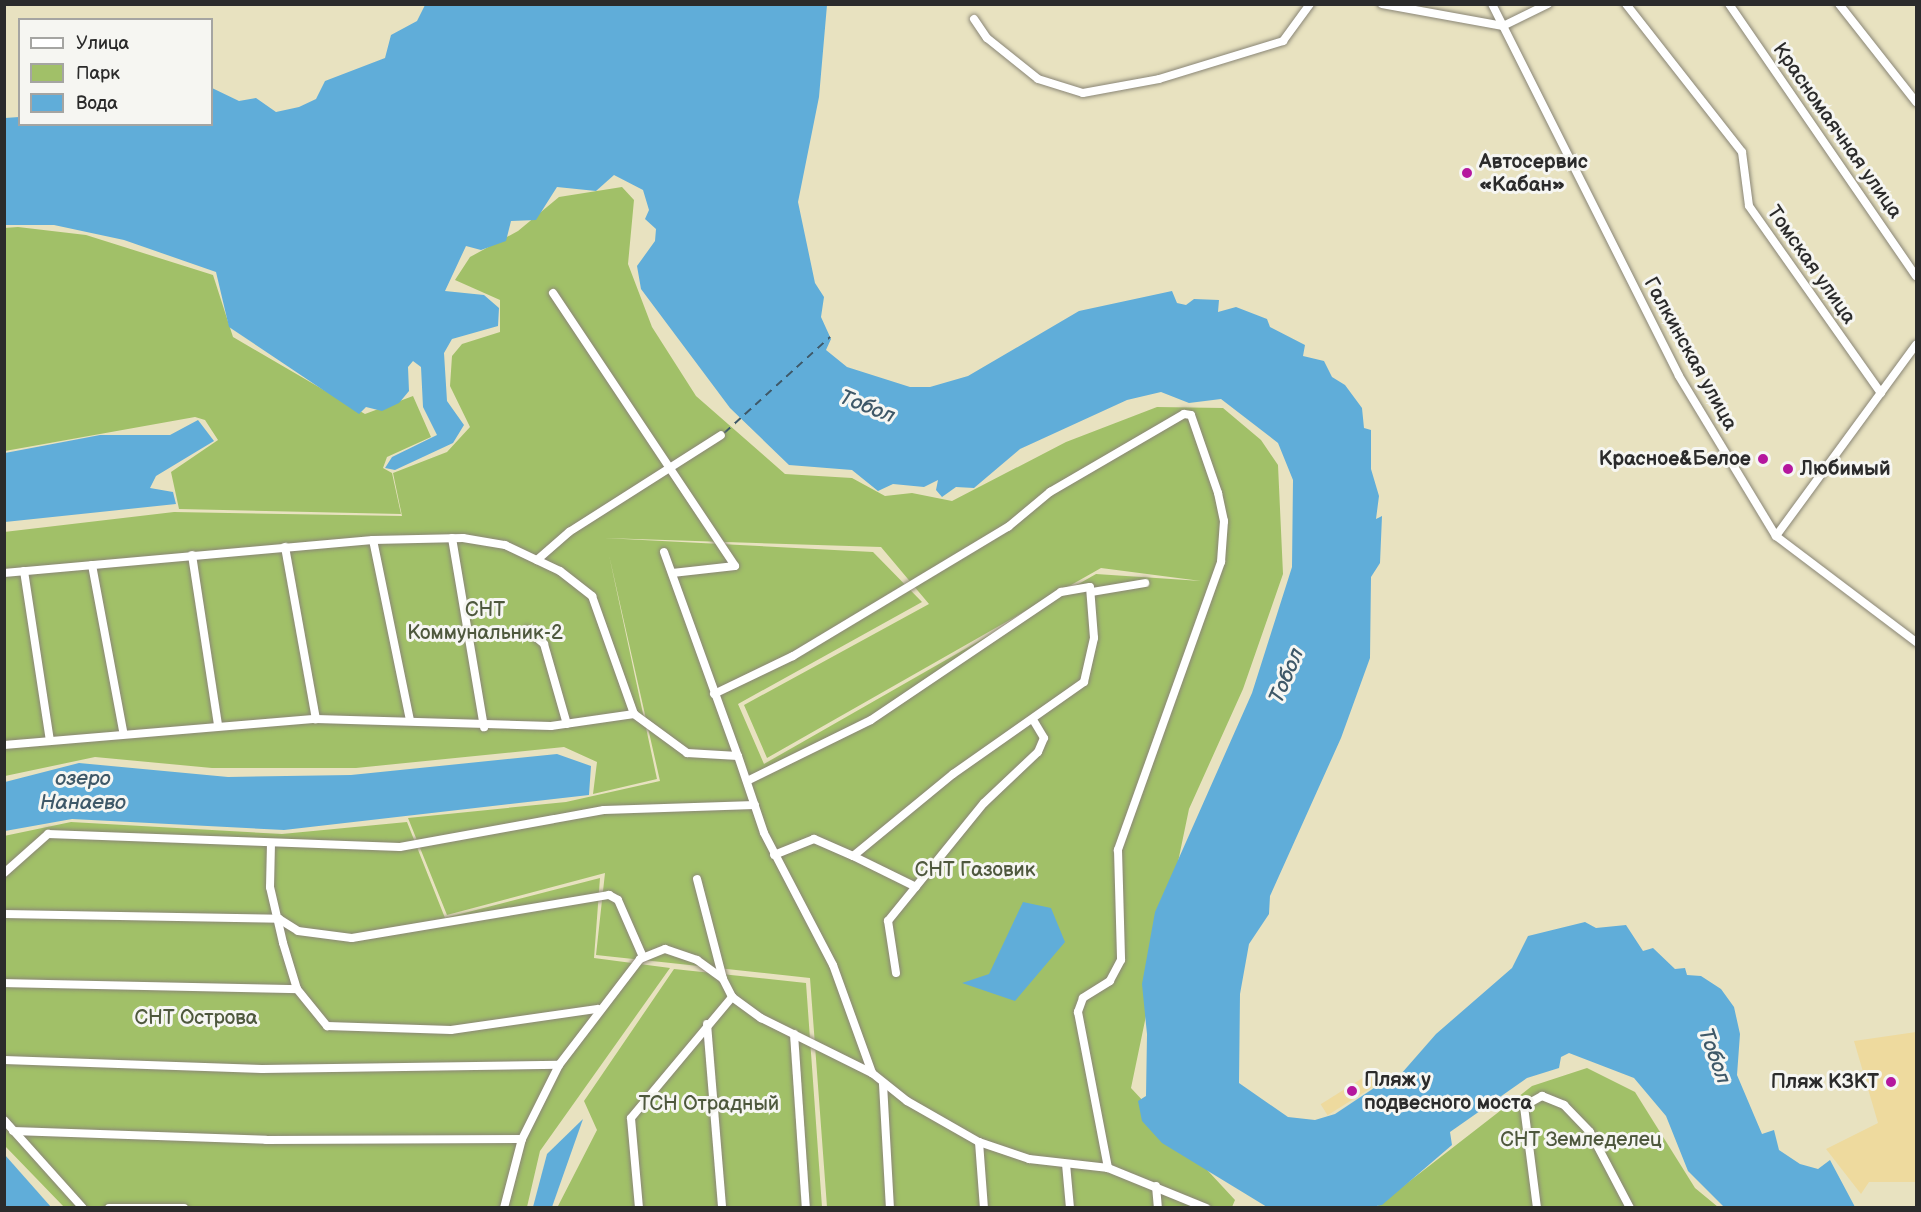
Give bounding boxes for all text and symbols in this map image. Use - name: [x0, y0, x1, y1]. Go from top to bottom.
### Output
- legend: [18, 18, 213, 126]
- text: Улица: [76, 33, 129, 54]
- street label: Красномаячная улица: [1767, 39, 1907, 223]
- text: Парк: [76, 63, 120, 84]
- text: Вода: [76, 93, 118, 114]
- place label: Автосервис «Кабан»: [1479, 150, 1588, 197]
- marker: Автосервис «Кабан»: [1460, 166, 1474, 180]
- street label: Томская улица: [1761, 201, 1861, 329]
- street label: Галкинская улица: [1638, 273, 1742, 435]
- water label: Тобол: [836, 385, 898, 429]
- place label: Красное&Белое: [1599, 447, 1751, 471]
- marker: Красное&Белое: [1756, 452, 1770, 466]
- place label: Любимый: [1800, 457, 1891, 481]
- marker: Любимый: [1781, 462, 1795, 476]
- park label: СНТ Коммунальник-2: [407, 598, 563, 645]
- water label: Тобол: [1264, 645, 1310, 707]
- water label: озеро Нанаево: [40, 766, 126, 816]
- park label: СНТ Газовик: [915, 858, 1035, 882]
- park label: СНТ Острова: [135, 1006, 257, 1030]
- water label: Тобол: [1692, 1025, 1736, 1087]
- place label: Пляж у подвесного моста: [1364, 1068, 1532, 1115]
- place label: Пляж КЗКТ: [1771, 1070, 1879, 1094]
- marker: Пляж КЗКТ: [1884, 1075, 1898, 1089]
- marker: Пляж у подвесного моста: [1345, 1084, 1359, 1098]
- park label: ТСН Отрадный: [639, 1092, 779, 1116]
- park label: СНТ Земледелец: [1500, 1128, 1662, 1152]

